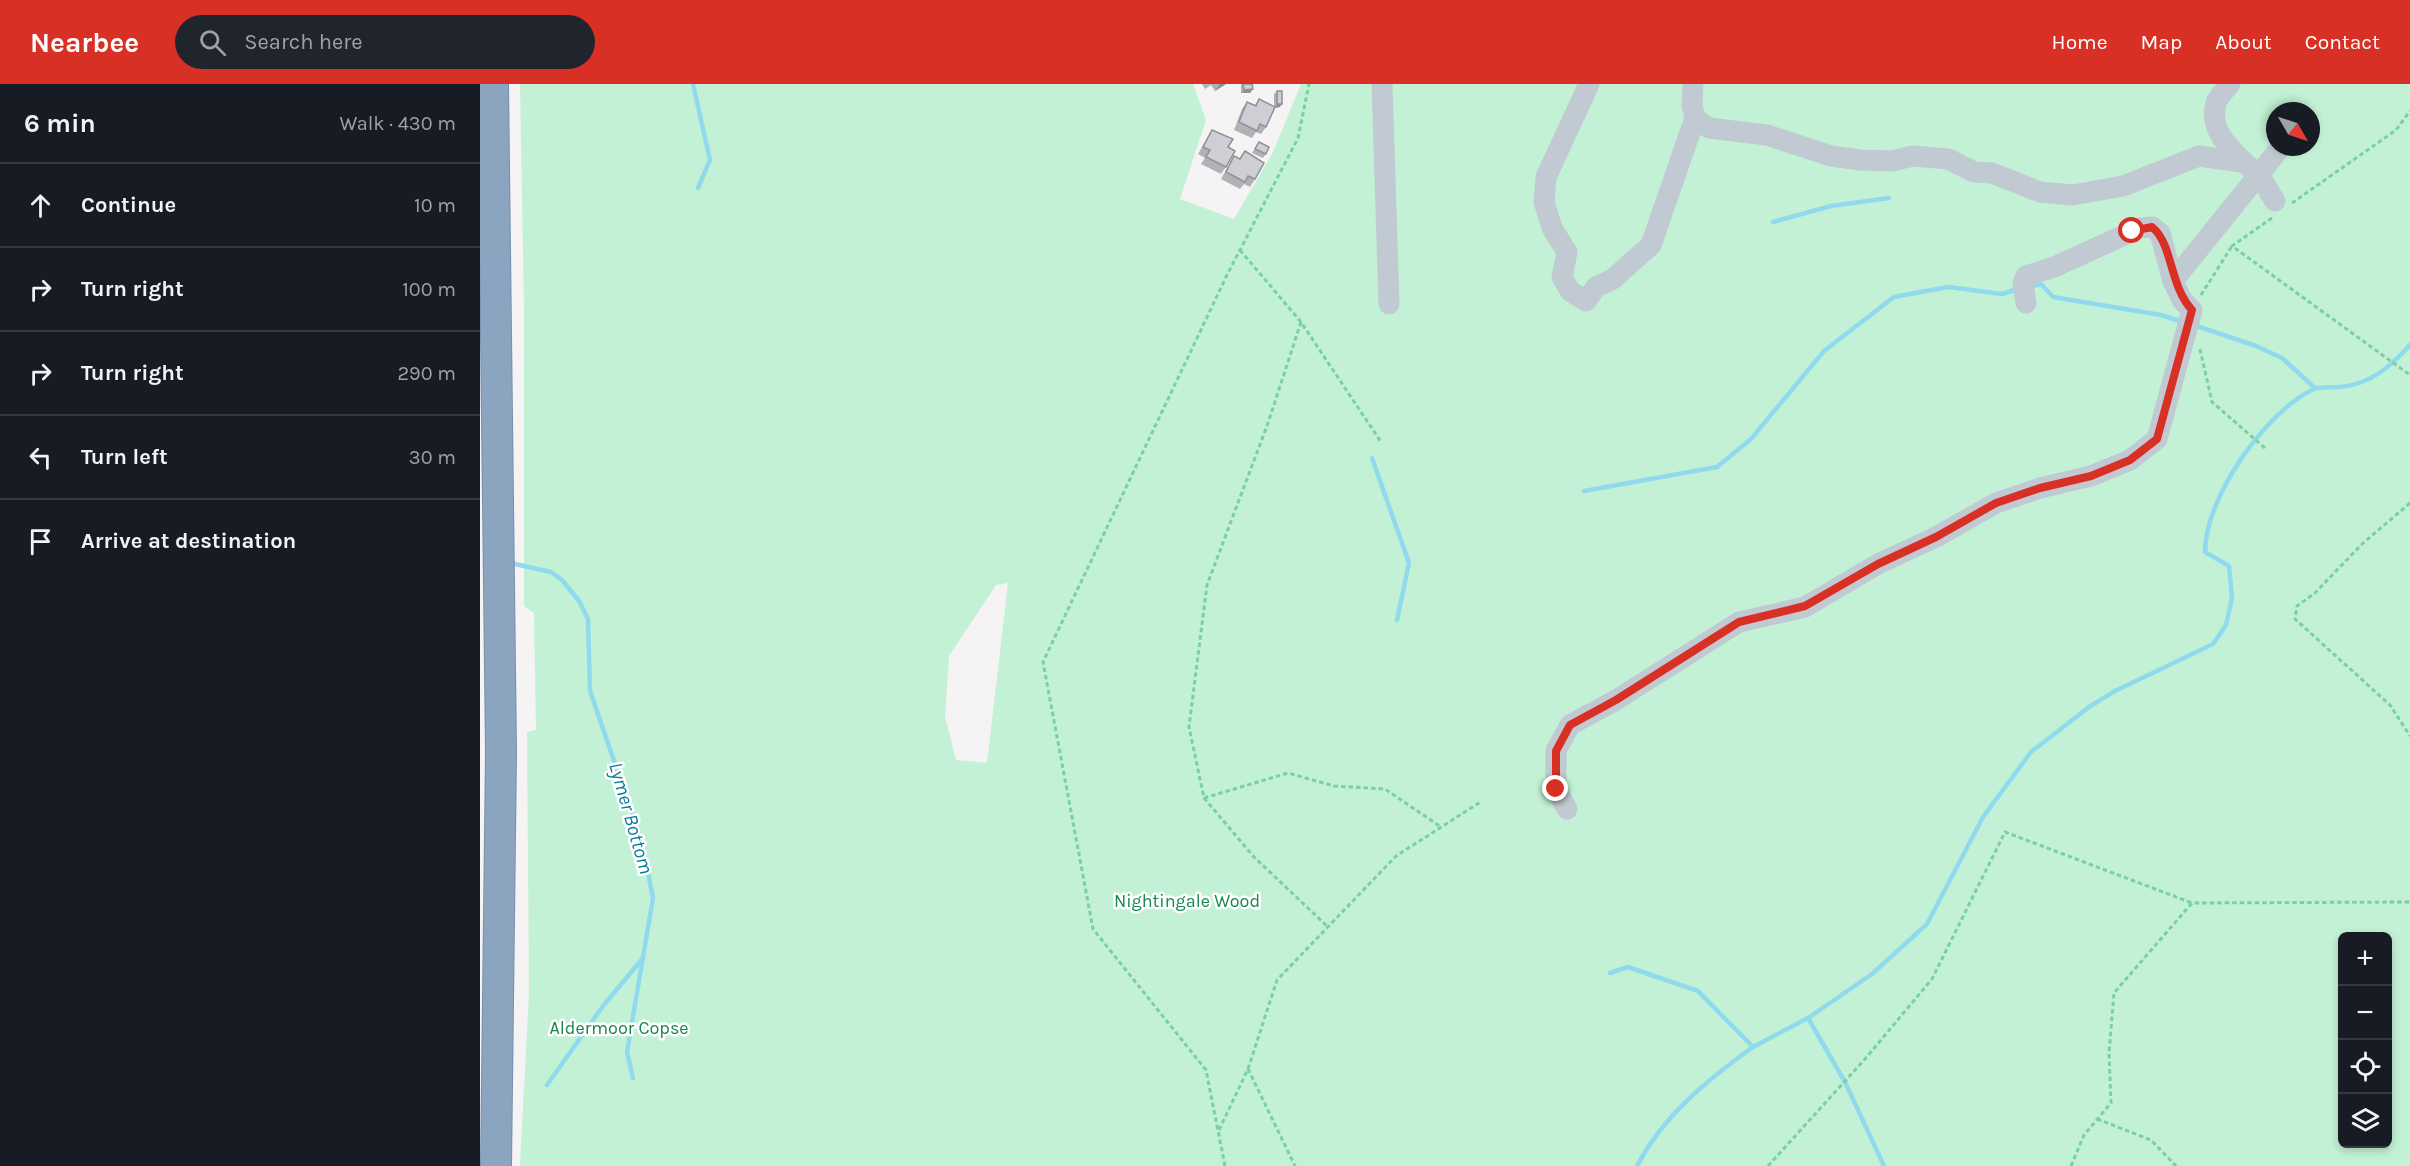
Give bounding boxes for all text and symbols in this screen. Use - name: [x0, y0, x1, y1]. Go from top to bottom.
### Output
- search box: [175, 15, 595, 69]
- text: Nearbee: [30, 26, 139, 59]
- icon: search: [196, 26, 229, 59]
- text: Search here: [244, 29, 363, 55]
- text: Home: [2052, 30, 2108, 54]
- text: Map: [2141, 30, 2182, 54]
- text: About: [2215, 30, 2272, 54]
- text: Contact: [2305, 30, 2380, 54]
- north arrow: [2266, 102, 2320, 156]
- text: 6 min: [24, 108, 96, 139]
- text: Walk · 430 m: [340, 112, 456, 135]
- icon: ahead: [24, 189, 57, 222]
- text: Continue: [81, 192, 176, 218]
- text: 10 m: [414, 194, 456, 217]
- route start: [2118, 217, 2144, 243]
- icon: right: [24, 273, 57, 306]
- text: Turn right: [81, 276, 184, 302]
- text: 100 m: [402, 278, 456, 301]
- icon: right: [24, 357, 57, 390]
- text: Turn right: [81, 360, 184, 386]
- text: 290 m: [397, 362, 456, 385]
- icon: left: [24, 441, 57, 474]
- text: Turn left: [81, 444, 168, 470]
- text: 30 m: [409, 446, 456, 469]
- icon: arrive: [24, 525, 57, 558]
- text: Arrive at destination: [81, 528, 296, 554]
- water label: Lymer Bottom: [604, 759, 658, 877]
- route end: [1542, 775, 1568, 801]
- park label: Nightingale Wood: [1114, 890, 1260, 912]
- map controls: [2338, 932, 2392, 1148]
- button: +: [2338, 932, 2392, 986]
- button: −: [2338, 986, 2392, 1040]
- park label: Aldermoor Copse: [549, 1017, 689, 1039]
- button: locate: [2338, 1040, 2392, 1094]
- button: layers: [2338, 1094, 2392, 1148]

